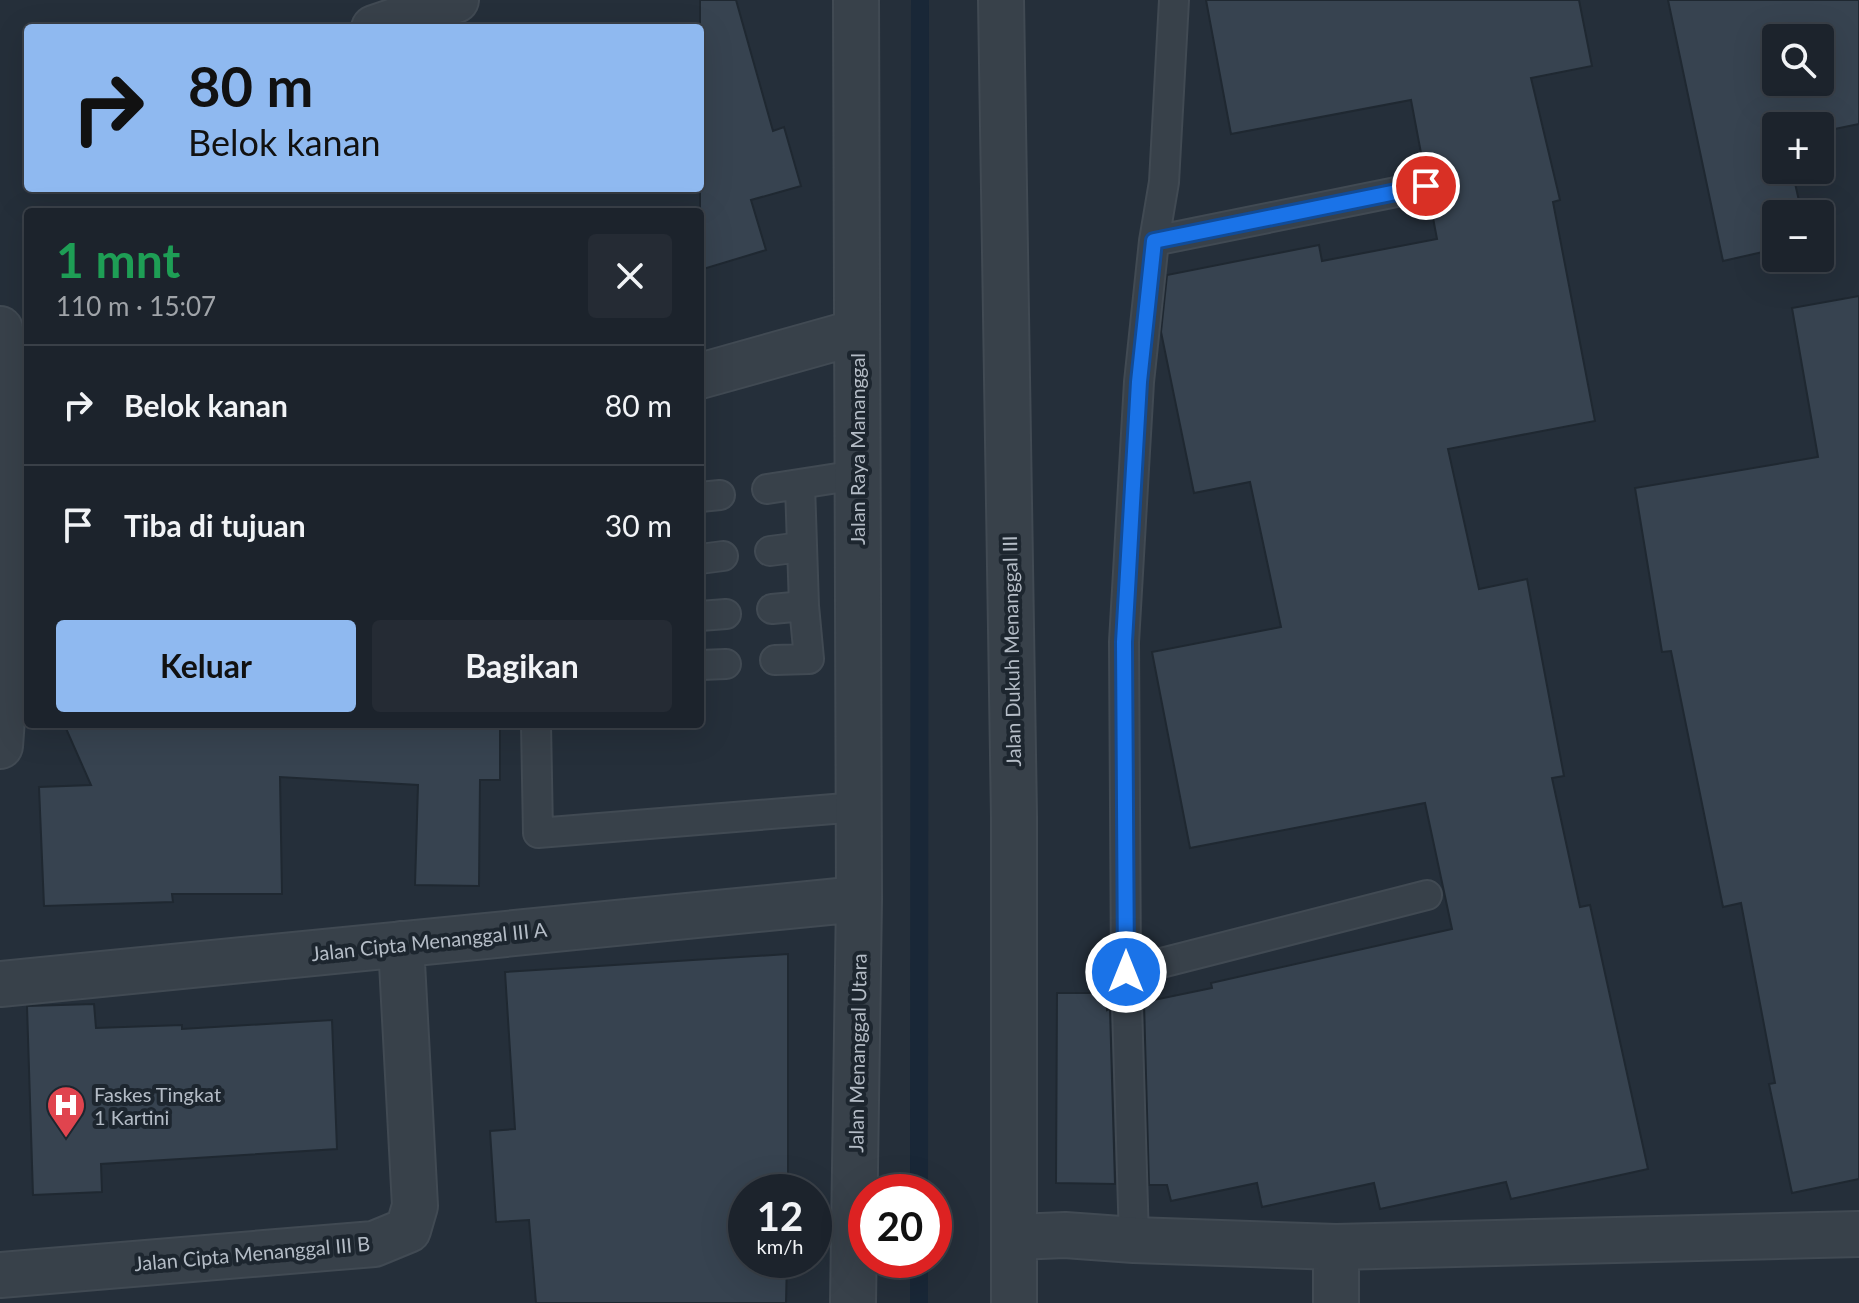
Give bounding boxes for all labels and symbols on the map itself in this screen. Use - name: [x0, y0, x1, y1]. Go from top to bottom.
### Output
- pin: [1392, 152, 1460, 220]
- street label: Jalan Raya Mananggal: [845, 353, 869, 545]
- street label: Jalan Dukuh Menanggal III: [997, 535, 1025, 767]
- street label: Jalan Cipta Menanggal III A: [310, 917, 548, 965]
- position arrow: [1084, 930, 1168, 1014]
- street label: Jalan Menanggal Utara: [843, 953, 871, 1153]
- place label: Faskes Tingkat 1 Kartini: [94, 1082, 221, 1129]
- hospital icon: Faskes Tingkat 1 Kartini: [45, 1084, 87, 1139]
- speed limit sign: 20: [848, 1174, 952, 1278]
- street label: Jalan Cipta Menanggal III B: [133, 1231, 371, 1275]

